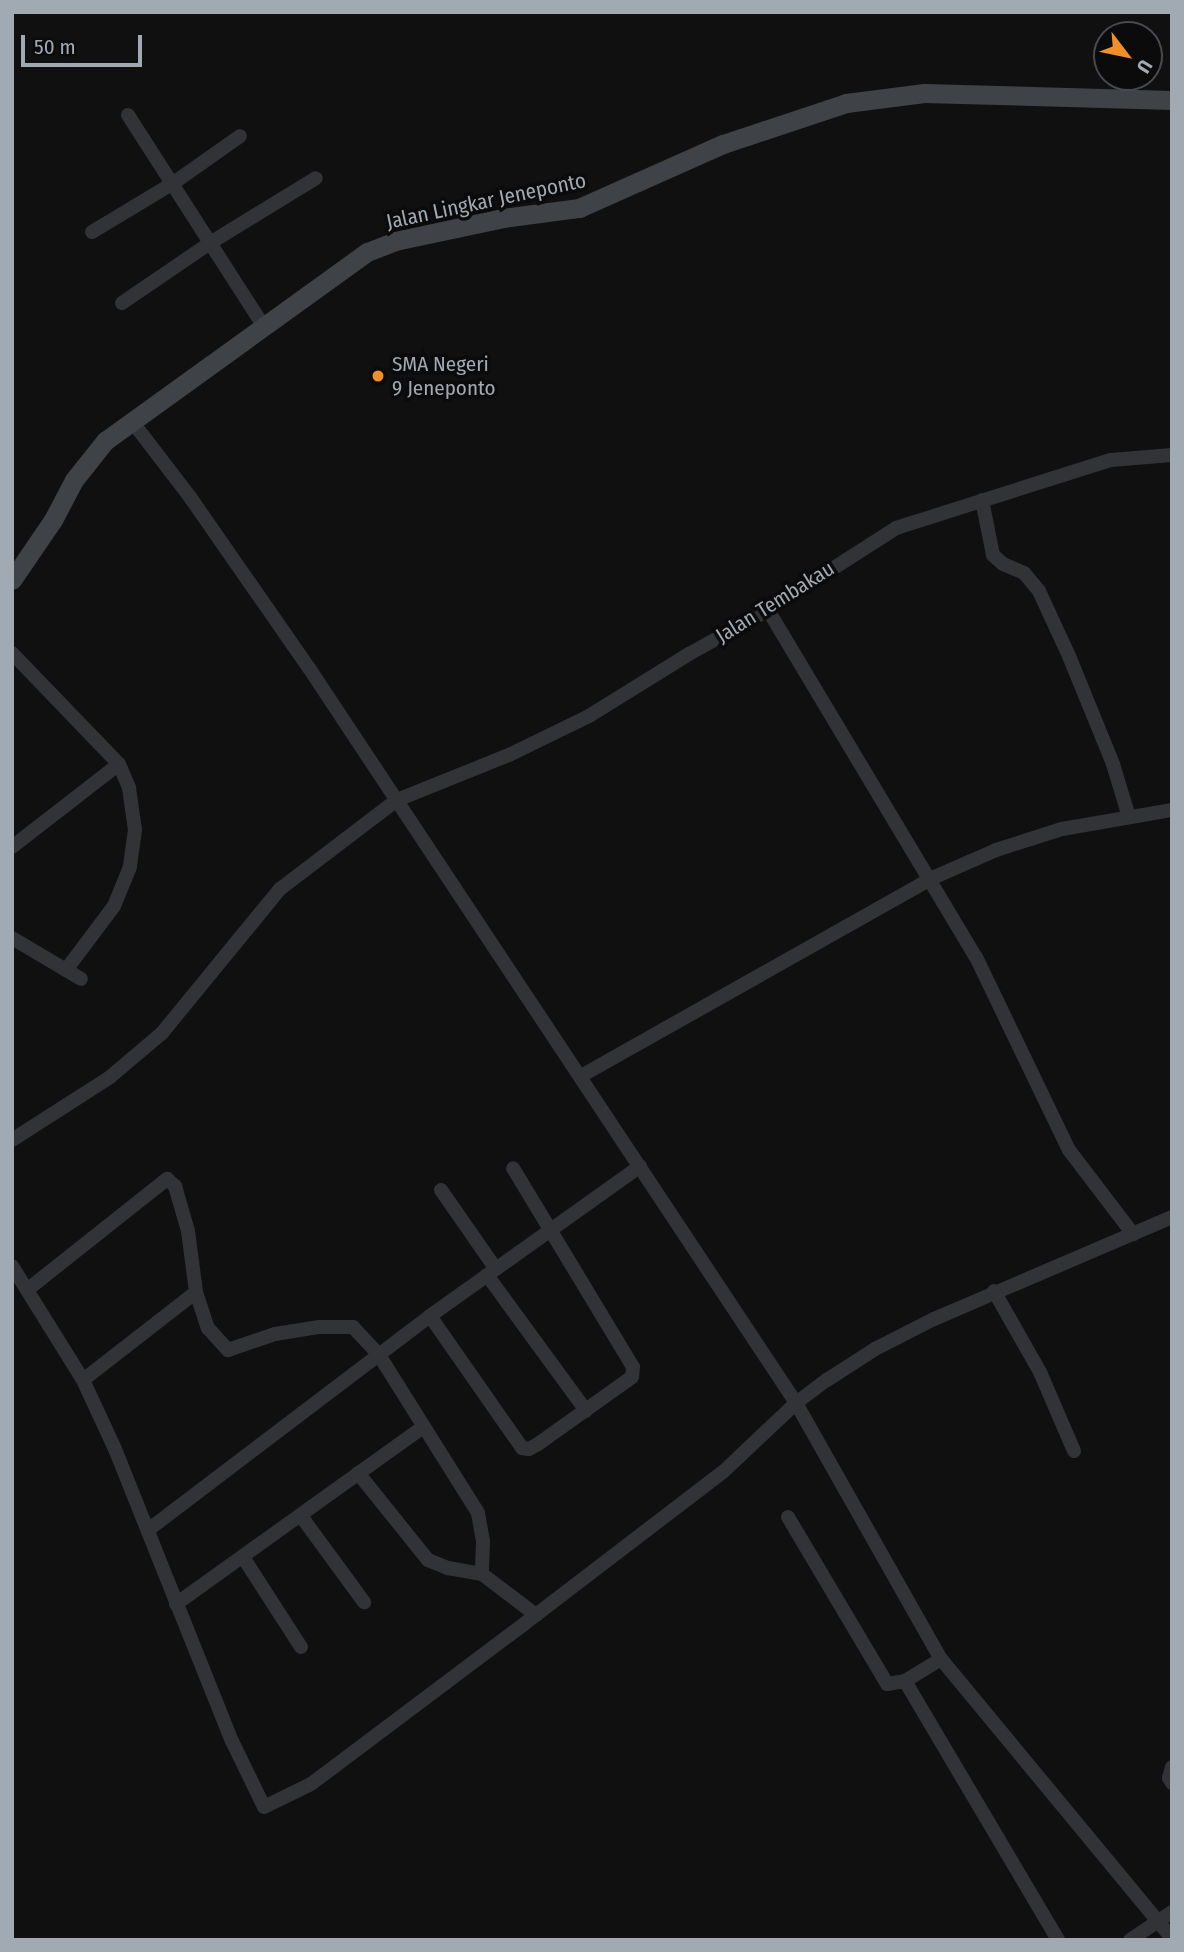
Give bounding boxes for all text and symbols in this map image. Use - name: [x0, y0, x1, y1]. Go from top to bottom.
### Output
- scale bar: [24, 21, 145, 65]
- north arrow: [1093, 21, 1163, 91]
- text: 50 m: [34, 34, 76, 60]
- text: U: [1132, 56, 1157, 77]
- street label: Jalan Lingkar Jeneponto: [384, 168, 588, 234]
- place label: SMA Negeri 9 Jeneponto: [392, 351, 496, 401]
- marker: SMA Negeri 9 Jeneponto: [370, 368, 386, 384]
- street label: Jalan Tembakau: [711, 556, 839, 648]

